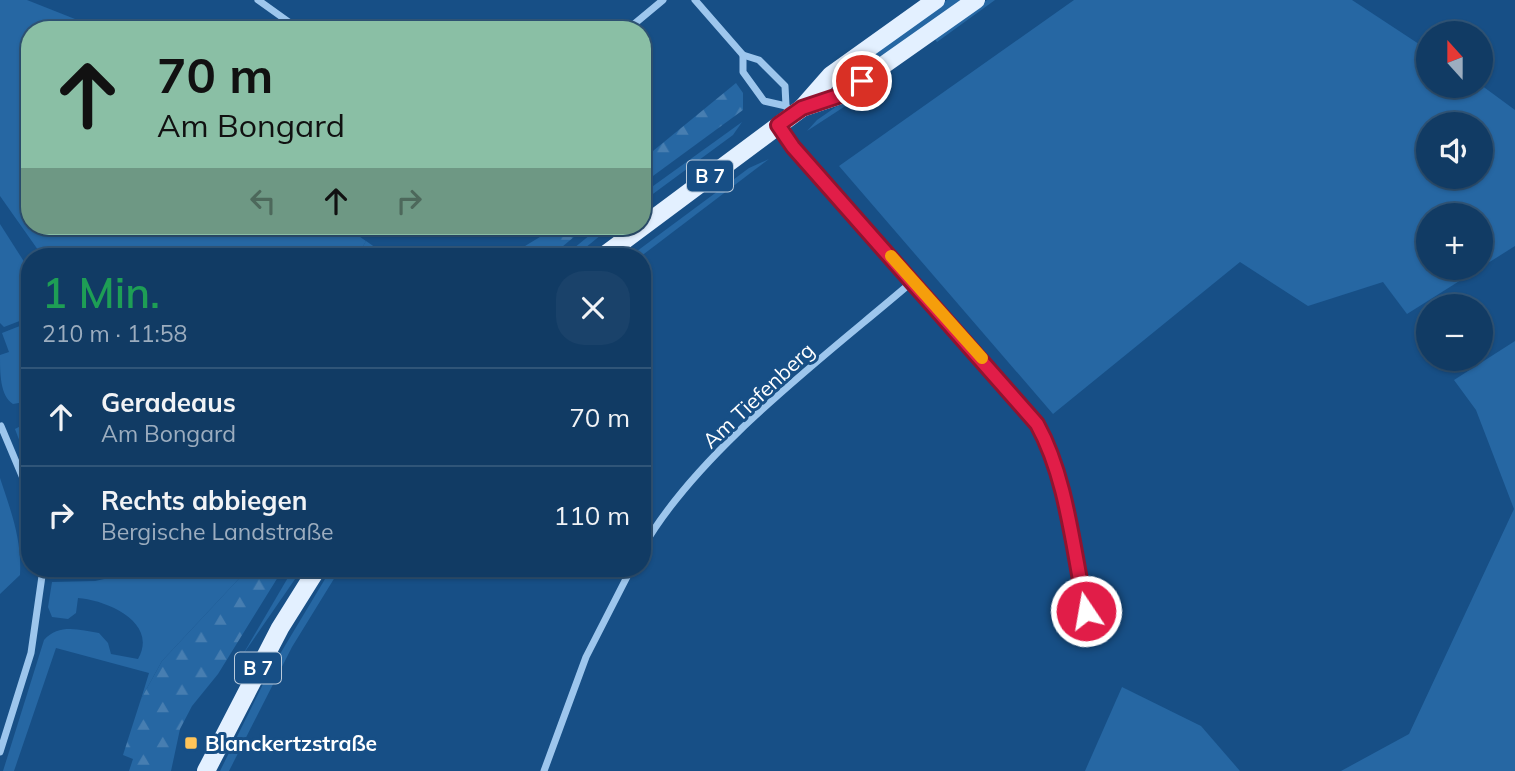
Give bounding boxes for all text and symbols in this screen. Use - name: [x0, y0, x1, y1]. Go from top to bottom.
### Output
- north arrow: [1416, 21, 1493, 98]
- map controls: [1416, 21, 1493, 371]
- text: 70 m: [157, 44, 273, 105]
- icon: ahead: [42, 49, 133, 140]
- pin: [832, 51, 892, 111]
- icon: arrive: [843, 62, 881, 100]
- text: Am Bongard: [157, 105, 345, 145]
- button: sound: [1416, 112, 1493, 189]
- road number: B 7: [687, 160, 733, 192]
- icon: left: [244, 182, 282, 220]
- icon: ahead: [317, 182, 355, 220]
- icon: right: [390, 182, 428, 220]
- button: +: [1416, 203, 1493, 280]
- text: 1 Min.: [42, 266, 160, 319]
- button: close: [556, 271, 630, 345]
- button: −: [1416, 294, 1493, 371]
- text: 210 m · 11:58: [42, 319, 187, 348]
- street label: Am Tiefenberg: [697, 337, 819, 453]
- text: Geradeaus: [101, 386, 236, 419]
- icon: ahead: [42, 398, 80, 436]
- text: 70 m: [569, 401, 630, 434]
- text: Am Bongard: [101, 419, 236, 448]
- text: Rechts abbiegen: [101, 484, 307, 517]
- icon: right: [42, 496, 80, 534]
- text: 110 m: [554, 499, 630, 532]
- text: Bergische Landstraße: [101, 517, 334, 546]
- position arrow: [1049, 574, 1123, 648]
- road number: B 7: [235, 652, 281, 684]
- place label: Blanckertzstraße: [205, 730, 377, 756]
- marker: Blanckertzstraße: [183, 735, 199, 751]

